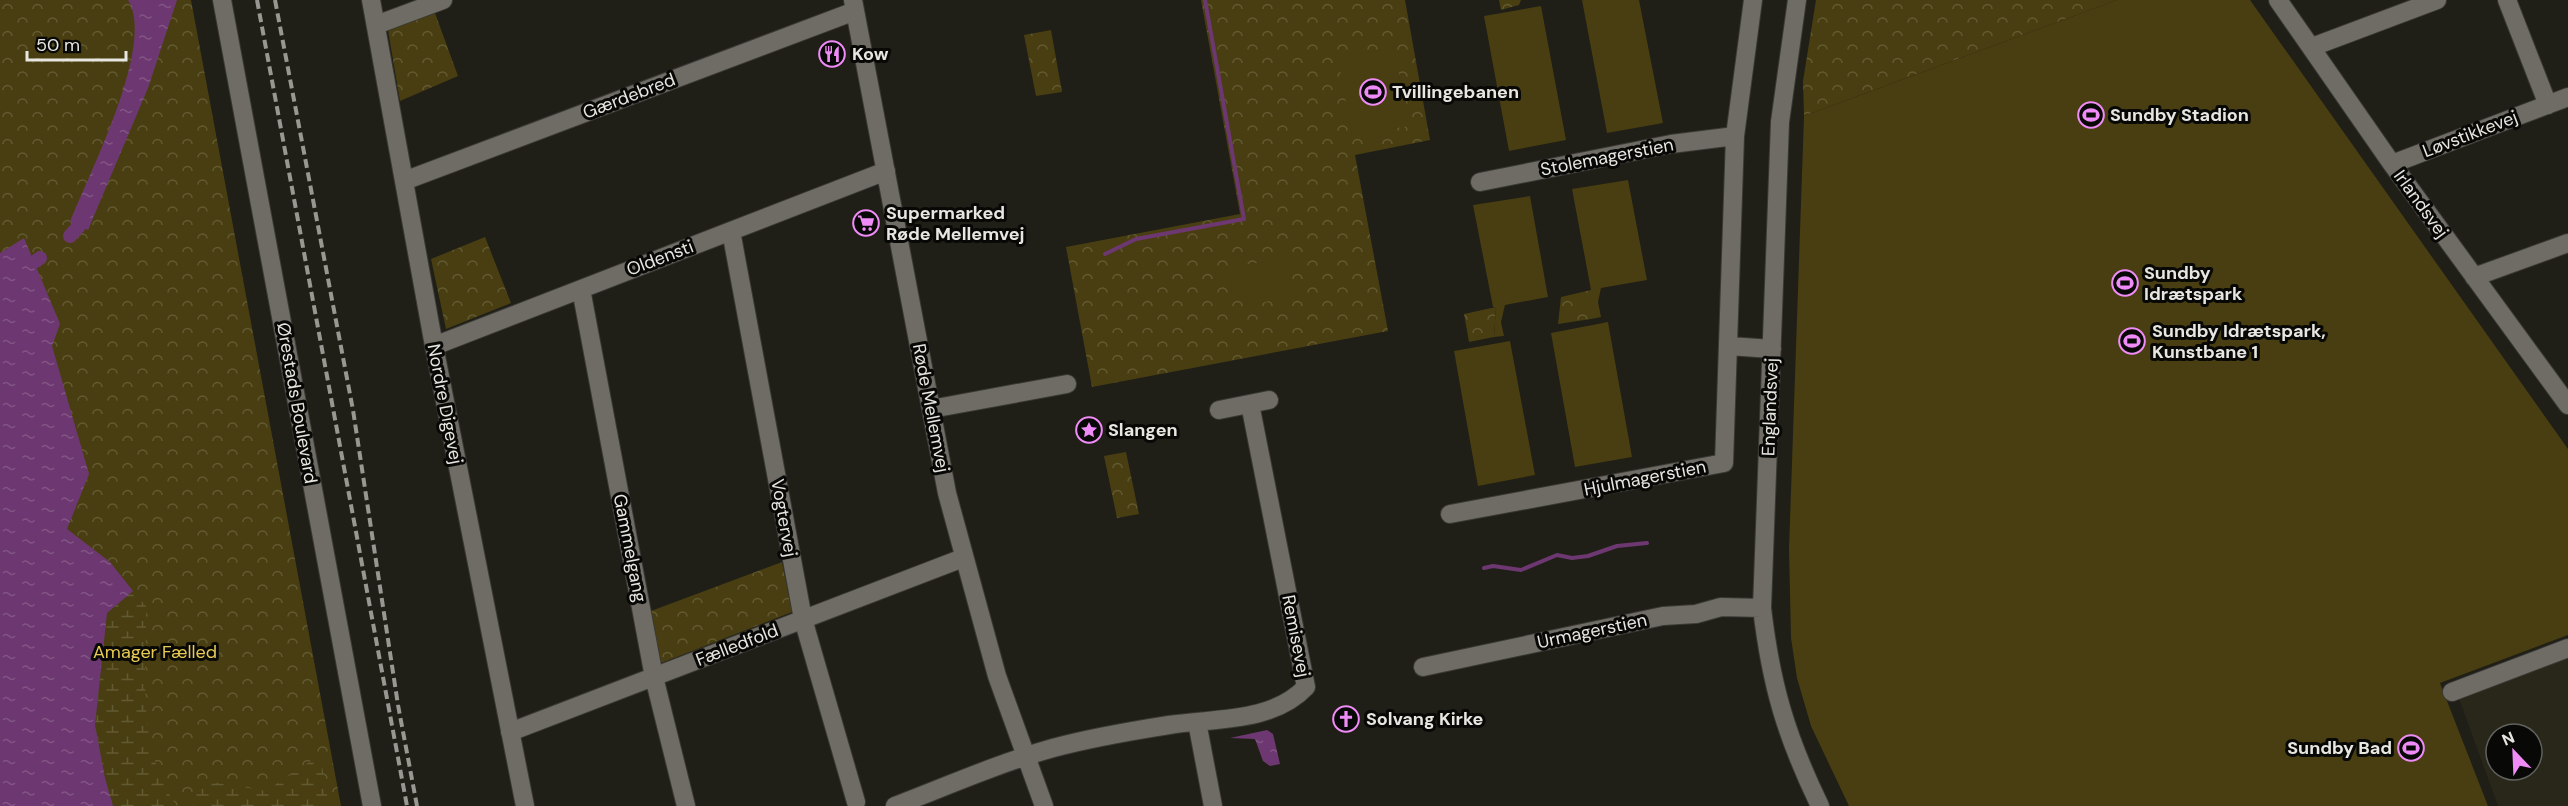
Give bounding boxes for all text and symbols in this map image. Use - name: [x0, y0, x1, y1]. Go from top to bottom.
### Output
- scale bar: [27, 24, 126, 62]
- text: 50 m: [36, 33, 80, 57]
- restaurant icon: Kow: [817, 39, 847, 69]
- place label: Kow: [852, 42, 889, 66]
- street label: Gærdebred: [579, 67, 679, 125]
- sports icon: Tvillingebanen: [1358, 77, 1388, 107]
- place label: Tvillingebanen: [1392, 80, 1519, 104]
- sports icon: Sundby Stadion: [2076, 100, 2106, 130]
- place label: Sundby Stadion: [2110, 103, 2249, 127]
- street label: Løvstikkevej: [2419, 105, 2521, 163]
- street label: Stolemagerstien: [1538, 132, 1676, 182]
- street label: Irlandsvej: [2388, 165, 2454, 243]
- place label: Supermarked Røde Mellemvej: [886, 201, 1025, 246]
- supermarket icon: Supermarked Røde Mellemvej: [851, 208, 881, 238]
- street label: Oldensti: [623, 234, 697, 282]
- place label: Sundby Idrætspark: [2144, 261, 2243, 306]
- sports icon: Sundby Idrætspark: [2110, 268, 2140, 298]
- place label: Sundby Idrætspark, Kunstbane 1: [2152, 319, 2326, 364]
- street label: Ørestads Boulevard: [271, 321, 323, 485]
- sports icon: Sundby Idrætspark, Kunstbane 1: [2117, 326, 2147, 356]
- street label: Røde Mellemvej: [907, 341, 955, 475]
- street label: Nordre Digevej: [422, 342, 468, 466]
- street label: Englandsvej: [1756, 358, 1784, 456]
- place icon: Slangen: [1074, 415, 1104, 445]
- place label: Slangen: [1108, 418, 1178, 442]
- street label: Hjulmagerstien: [1582, 454, 1708, 502]
- street label: Vogtervej: [765, 477, 803, 559]
- street label: Gammelgang: [608, 492, 652, 604]
- street label: Remisevej: [1276, 593, 1316, 679]
- street label: Urmagerstien: [1535, 608, 1649, 654]
- street label: Fælledfold: [692, 618, 782, 672]
- park label: Amager Fælled: [93, 640, 217, 664]
- church icon: Solvang Kirke: [1331, 704, 1361, 734]
- place label: Solvang Kirke: [1366, 707, 1484, 731]
- north arrow: [2484, 722, 2544, 782]
- text: N: [2499, 727, 2518, 751]
- sports icon: Sundby Bad: [2396, 733, 2426, 763]
- place label: Sundby Bad: [2287, 736, 2392, 760]

